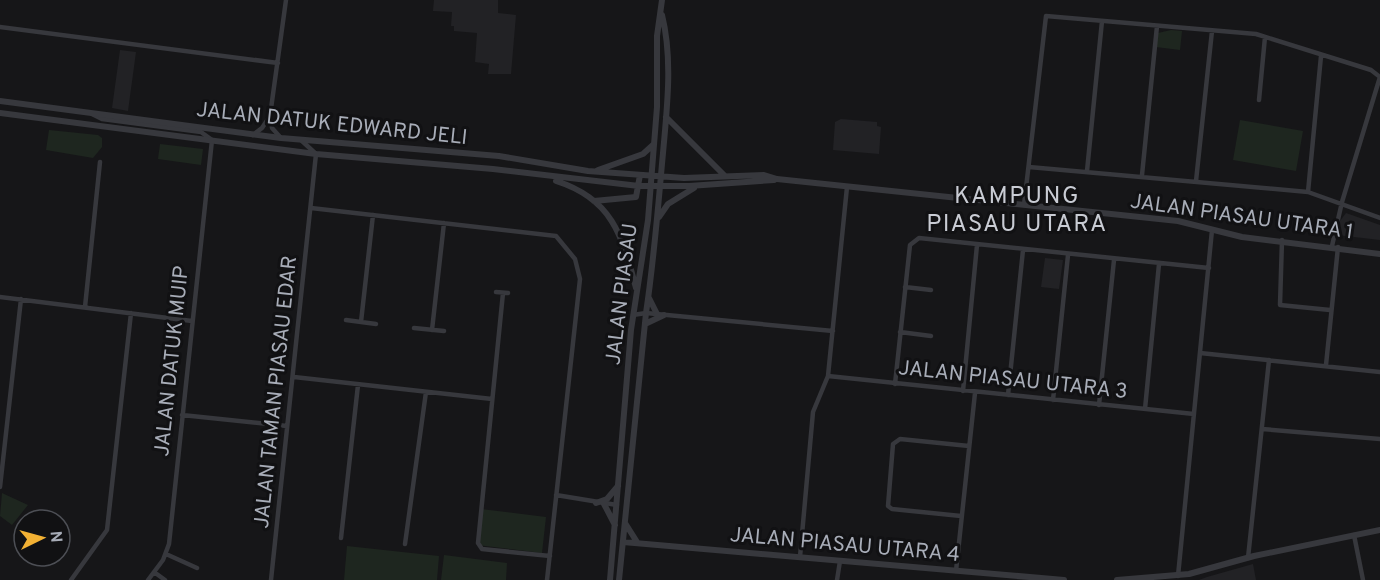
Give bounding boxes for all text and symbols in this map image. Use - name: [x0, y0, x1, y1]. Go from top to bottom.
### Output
- street label: JALAN DATUK EDWARD JELI: [195, 97, 469, 152]
- district label: KAMPUNG PIASAU UTARA: [926, 182, 1108, 240]
- street label: JALAN PIASAU UTARA 1: [1128, 188, 1355, 247]
- street label: JALAN PIASAU: [600, 222, 645, 367]
- street label: JALAN TAMAN PIASAU EDAR: [249, 254, 304, 530]
- street label: JALAN DATUK MUIP: [149, 265, 196, 458]
- street label: JALAN PIASAU UTARA 3: [897, 355, 1129, 406]
- north arrow: [12, 508, 72, 568]
- street label: JALAN PIASAU UTARA 4: [729, 522, 961, 569]
- text: N: [44, 530, 65, 543]

